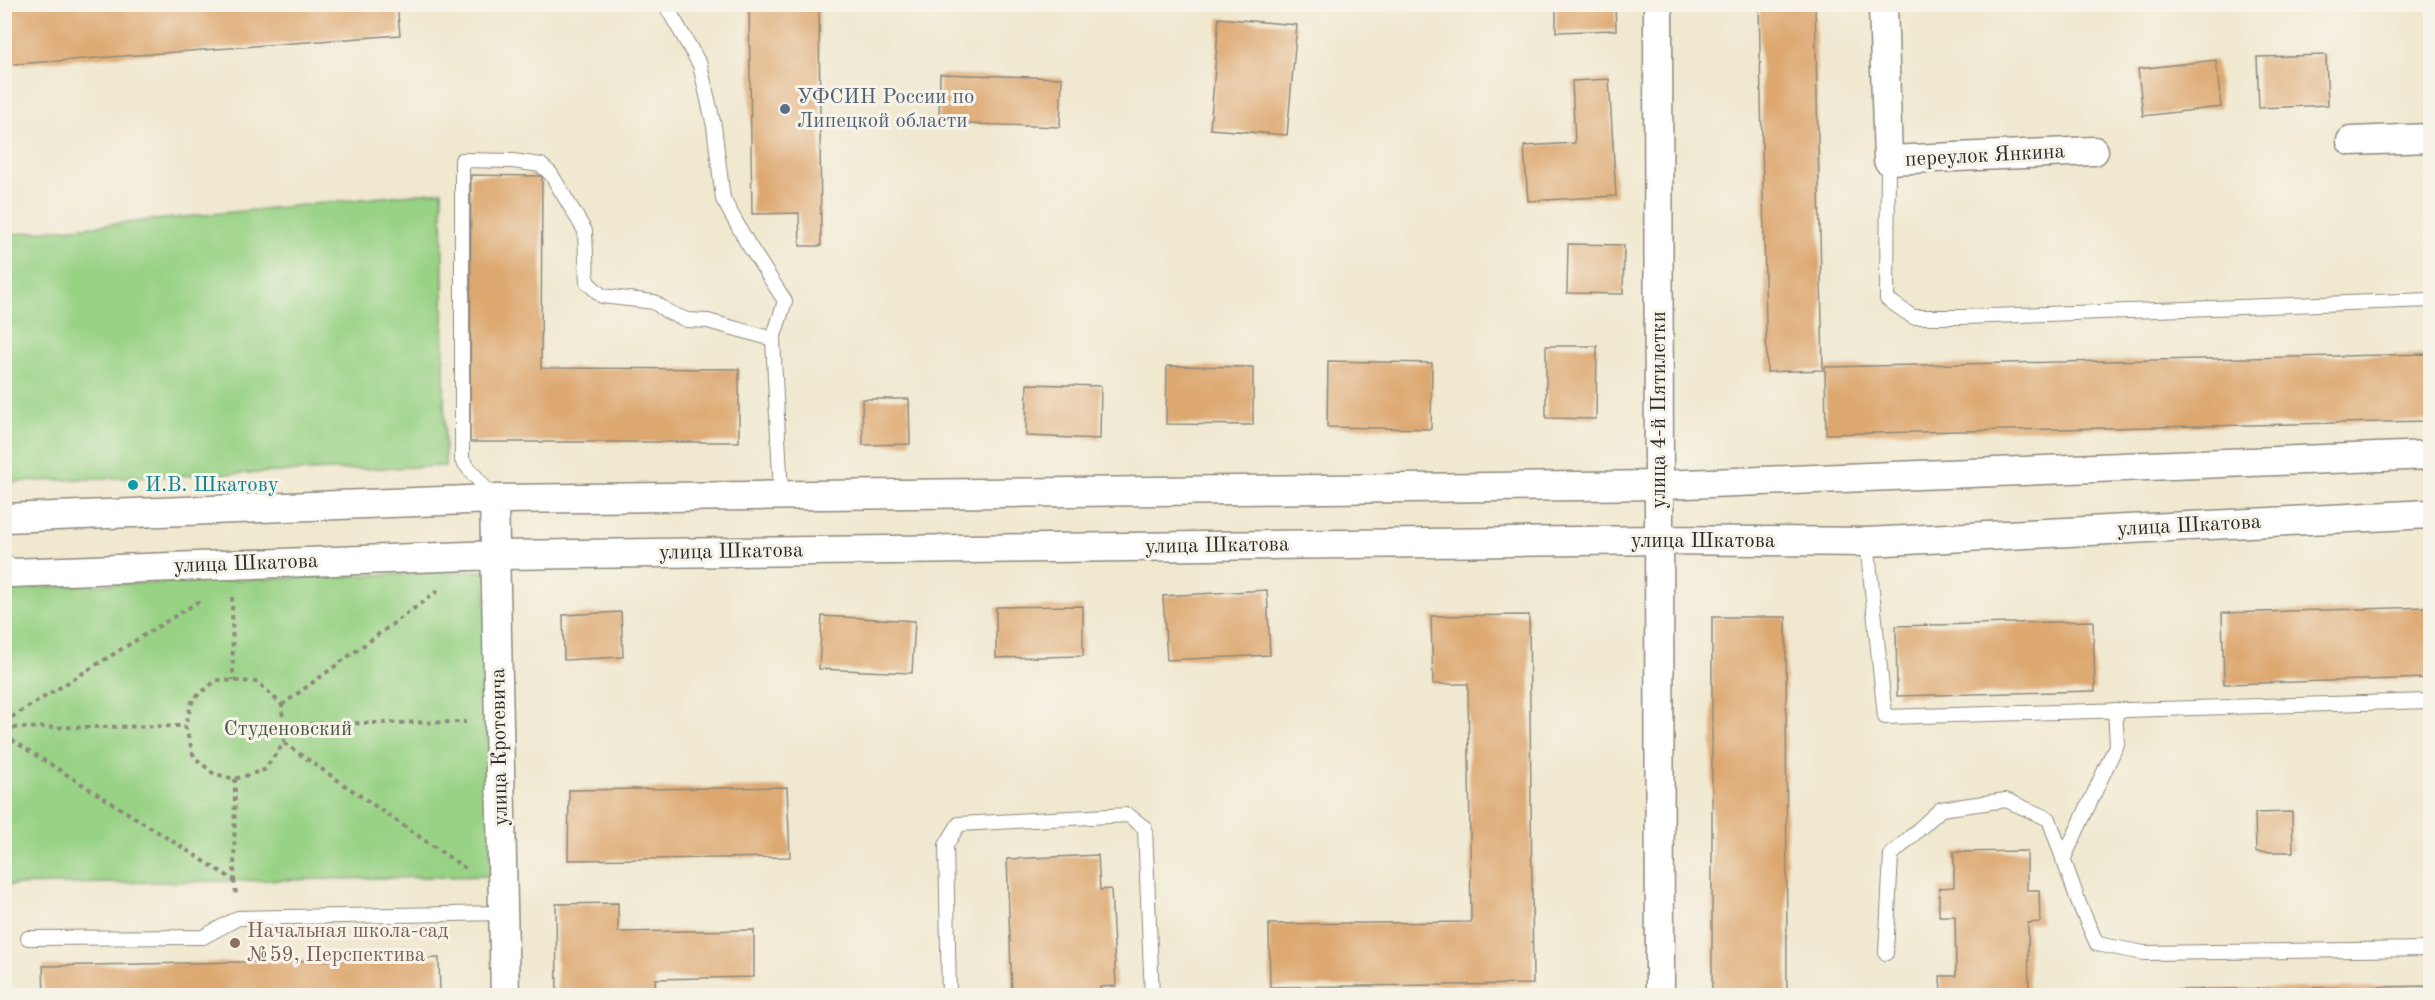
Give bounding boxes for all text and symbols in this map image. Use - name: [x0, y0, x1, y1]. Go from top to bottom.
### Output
- place label: УФСИН России по Липецкой области: [797, 87, 974, 132]
- marker: УФСИН России по Липецкой области: [778, 102, 792, 116]
- street label: переулок Янкина: [1905, 141, 2065, 171]
- street label: улица 4-й Пятилетки: [1649, 311, 1670, 509]
- place label: И.В. Шкатову: [145, 475, 279, 496]
- marker: И.В. Шкатову: [126, 478, 140, 492]
- street label: улица Шкатова: [2116, 512, 2262, 540]
- street label: улица Шкатова: [1631, 531, 1775, 552]
- street label: улица Шкатова: [1145, 534, 1289, 558]
- street label: улица Шкатова: [659, 540, 803, 564]
- street label: улица Шкатова: [173, 551, 319, 577]
- street label: улица Кротевича: [488, 668, 512, 826]
- park label: Студеновский: [224, 719, 352, 740]
- place label: Начальная школа-сад №59, Перспектива: [247, 921, 449, 966]
- marker: Начальная школа-сад №59, Перспектива: [228, 936, 242, 950]

